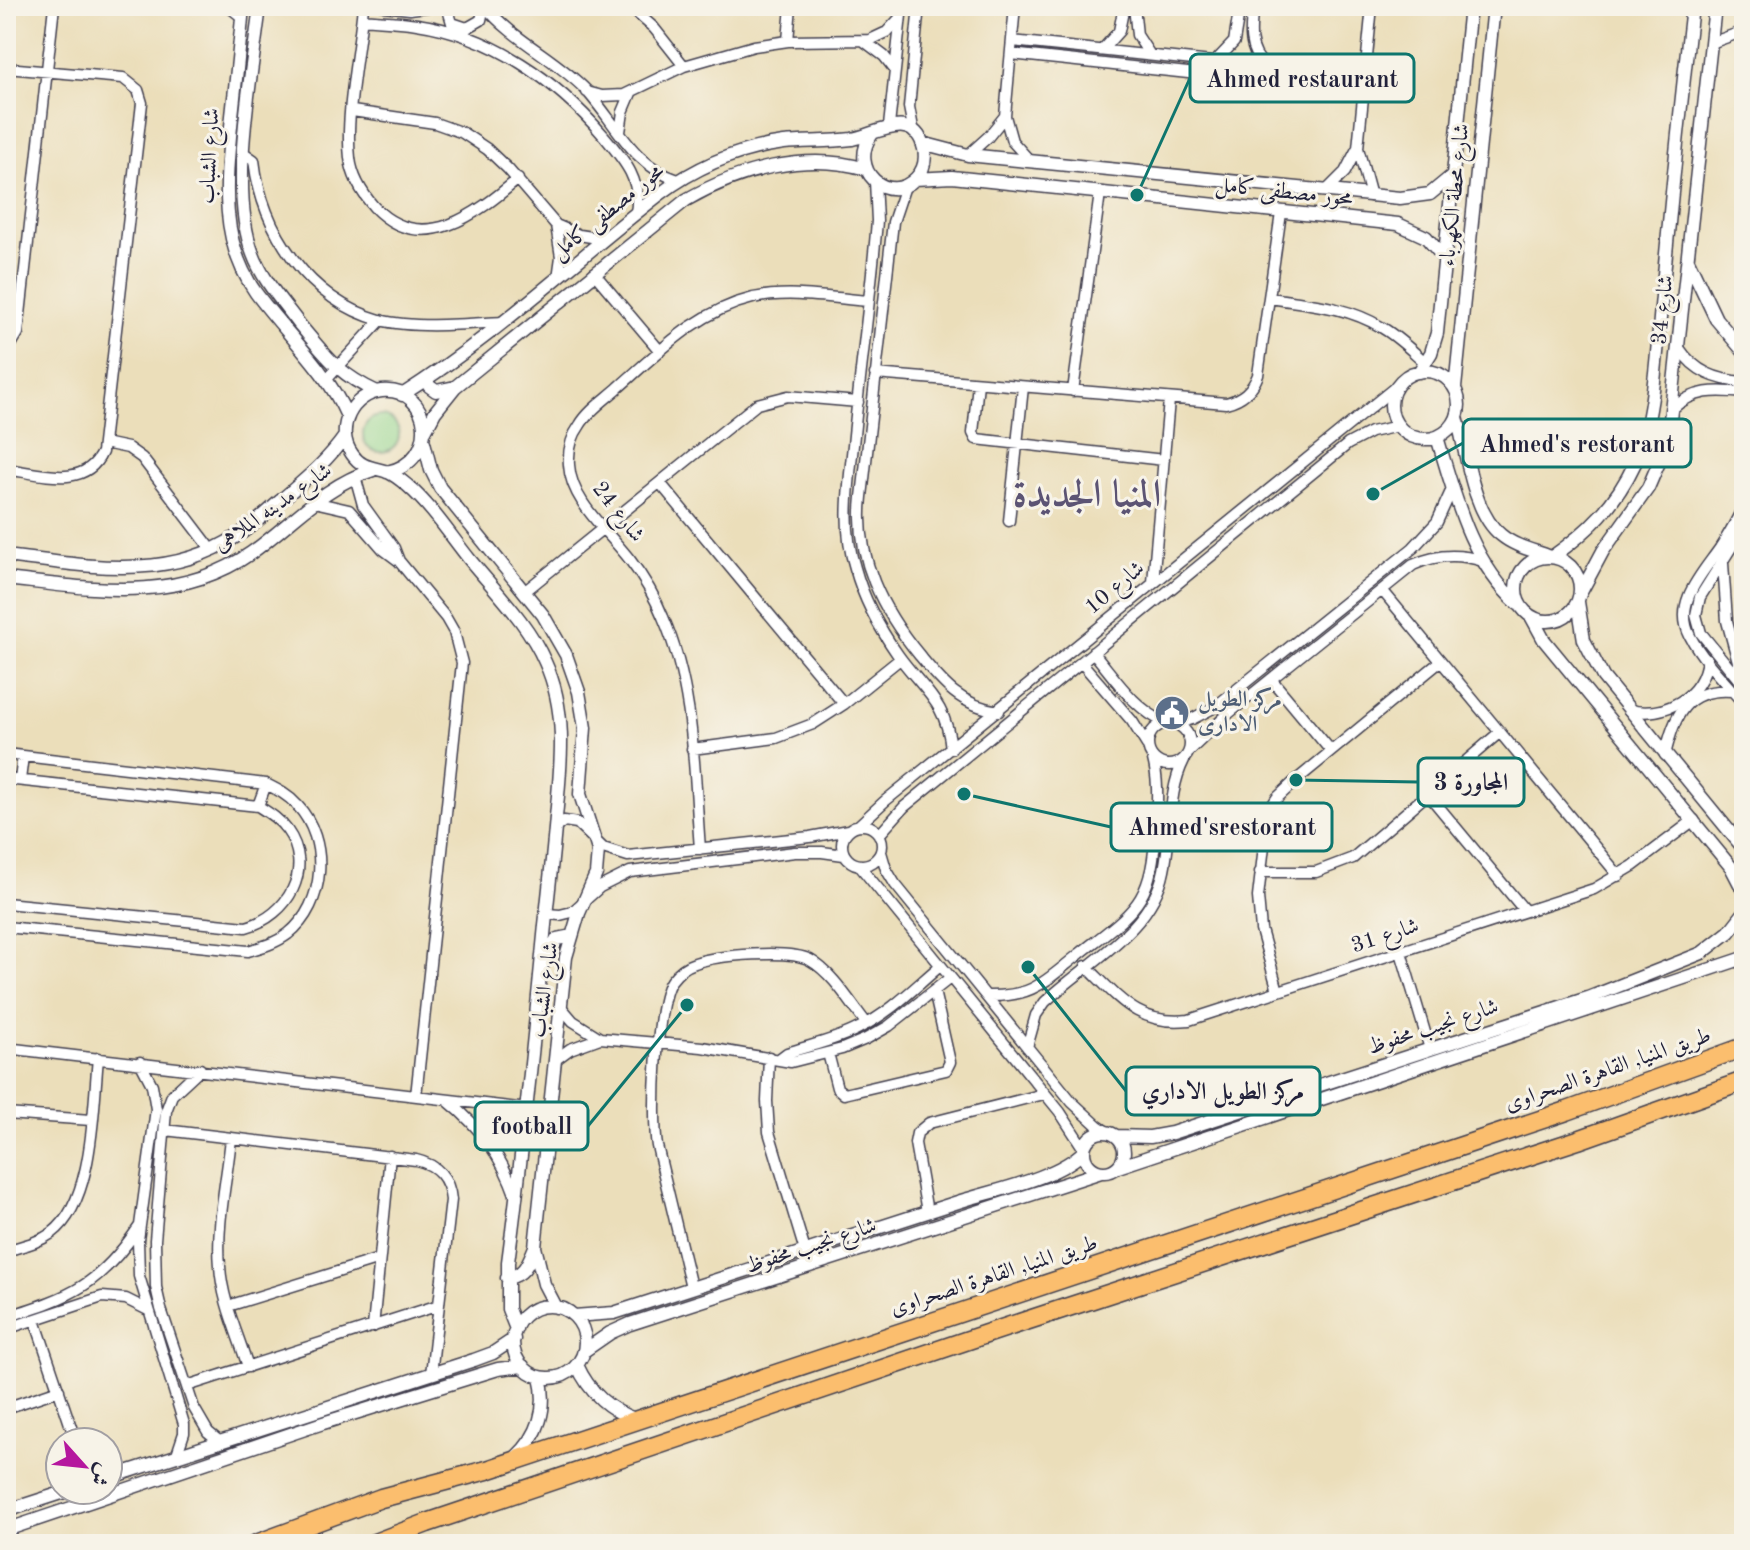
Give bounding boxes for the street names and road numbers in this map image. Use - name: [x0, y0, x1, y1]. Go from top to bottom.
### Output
- street label: شارع الشباب: [196, 107, 229, 205]
- street label: شارع محطة الكهرباء: [1437, 123, 1479, 268]
- street label: محور مصطفى كامل: [547, 159, 672, 267]
- street label: محور مصطفى كامل: [1214, 173, 1355, 214]
- street label: شارع 34: [1648, 274, 1684, 347]
- street label: شارع مدينه الملاهى: [210, 459, 339, 562]
- street label: شارع 24: [583, 478, 648, 550]
- street label: شارع 10: [1081, 557, 1153, 623]
- street label: شارع 31: [1348, 915, 1423, 963]
- street label: شارع الشباب: [527, 941, 569, 1040]
- street label: شارع نجيب محفوظ: [1365, 996, 1503, 1064]
- street label: طريق المنيا, القاهرة الصحراوى: [1502, 1024, 1715, 1118]
- street label: شارع نجيب محفوظ: [743, 1215, 881, 1283]
- street label: طريق المنيا, القاهرة الصحراوى: [888, 1232, 1101, 1322]

